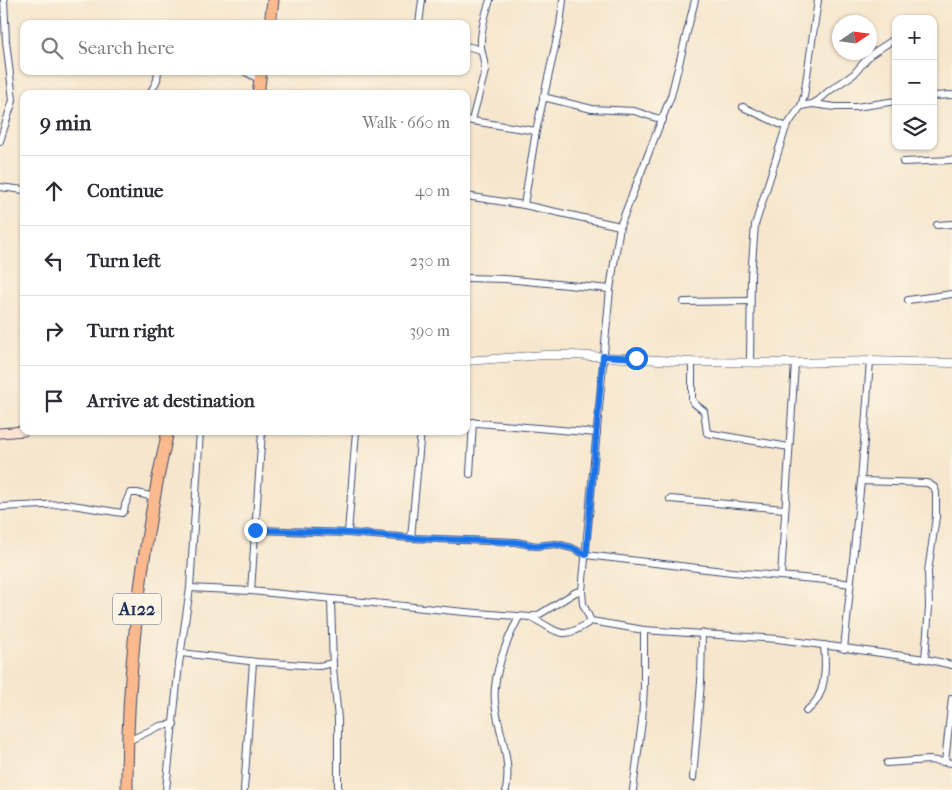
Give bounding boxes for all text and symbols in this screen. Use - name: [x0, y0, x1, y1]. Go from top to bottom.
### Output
- north arrow: [832, 15, 877, 60]
- map controls: [892, 15, 937, 150]
- button: +: [892, 15, 937, 60]
- search box: [20, 20, 470, 75]
- icon: search: [38, 34, 66, 62]
- text: Search here: [78, 37, 174, 59]
- button: −: [892, 60, 937, 105]
- button: layers: [892, 105, 937, 150]
- text: 9 min: [40, 111, 91, 135]
- text: Walk · 660 m: [362, 113, 450, 132]
- icon: ahead: [40, 177, 68, 205]
- text: Continue: [87, 180, 163, 202]
- text: 40 m: [415, 181, 450, 200]
- icon: left: [40, 247, 68, 275]
- text: Turn left: [87, 250, 161, 272]
- text: 230 m: [410, 251, 450, 270]
- icon: right: [40, 317, 68, 345]
- text: Turn right: [87, 320, 174, 342]
- text: 390 m: [409, 321, 450, 340]
- route start: [625, 347, 648, 370]
- icon: arrive: [40, 387, 68, 415]
- text: Arrive at destination: [87, 390, 255, 412]
- route end: [244, 519, 267, 542]
- road number: A122: [113, 594, 161, 624]

